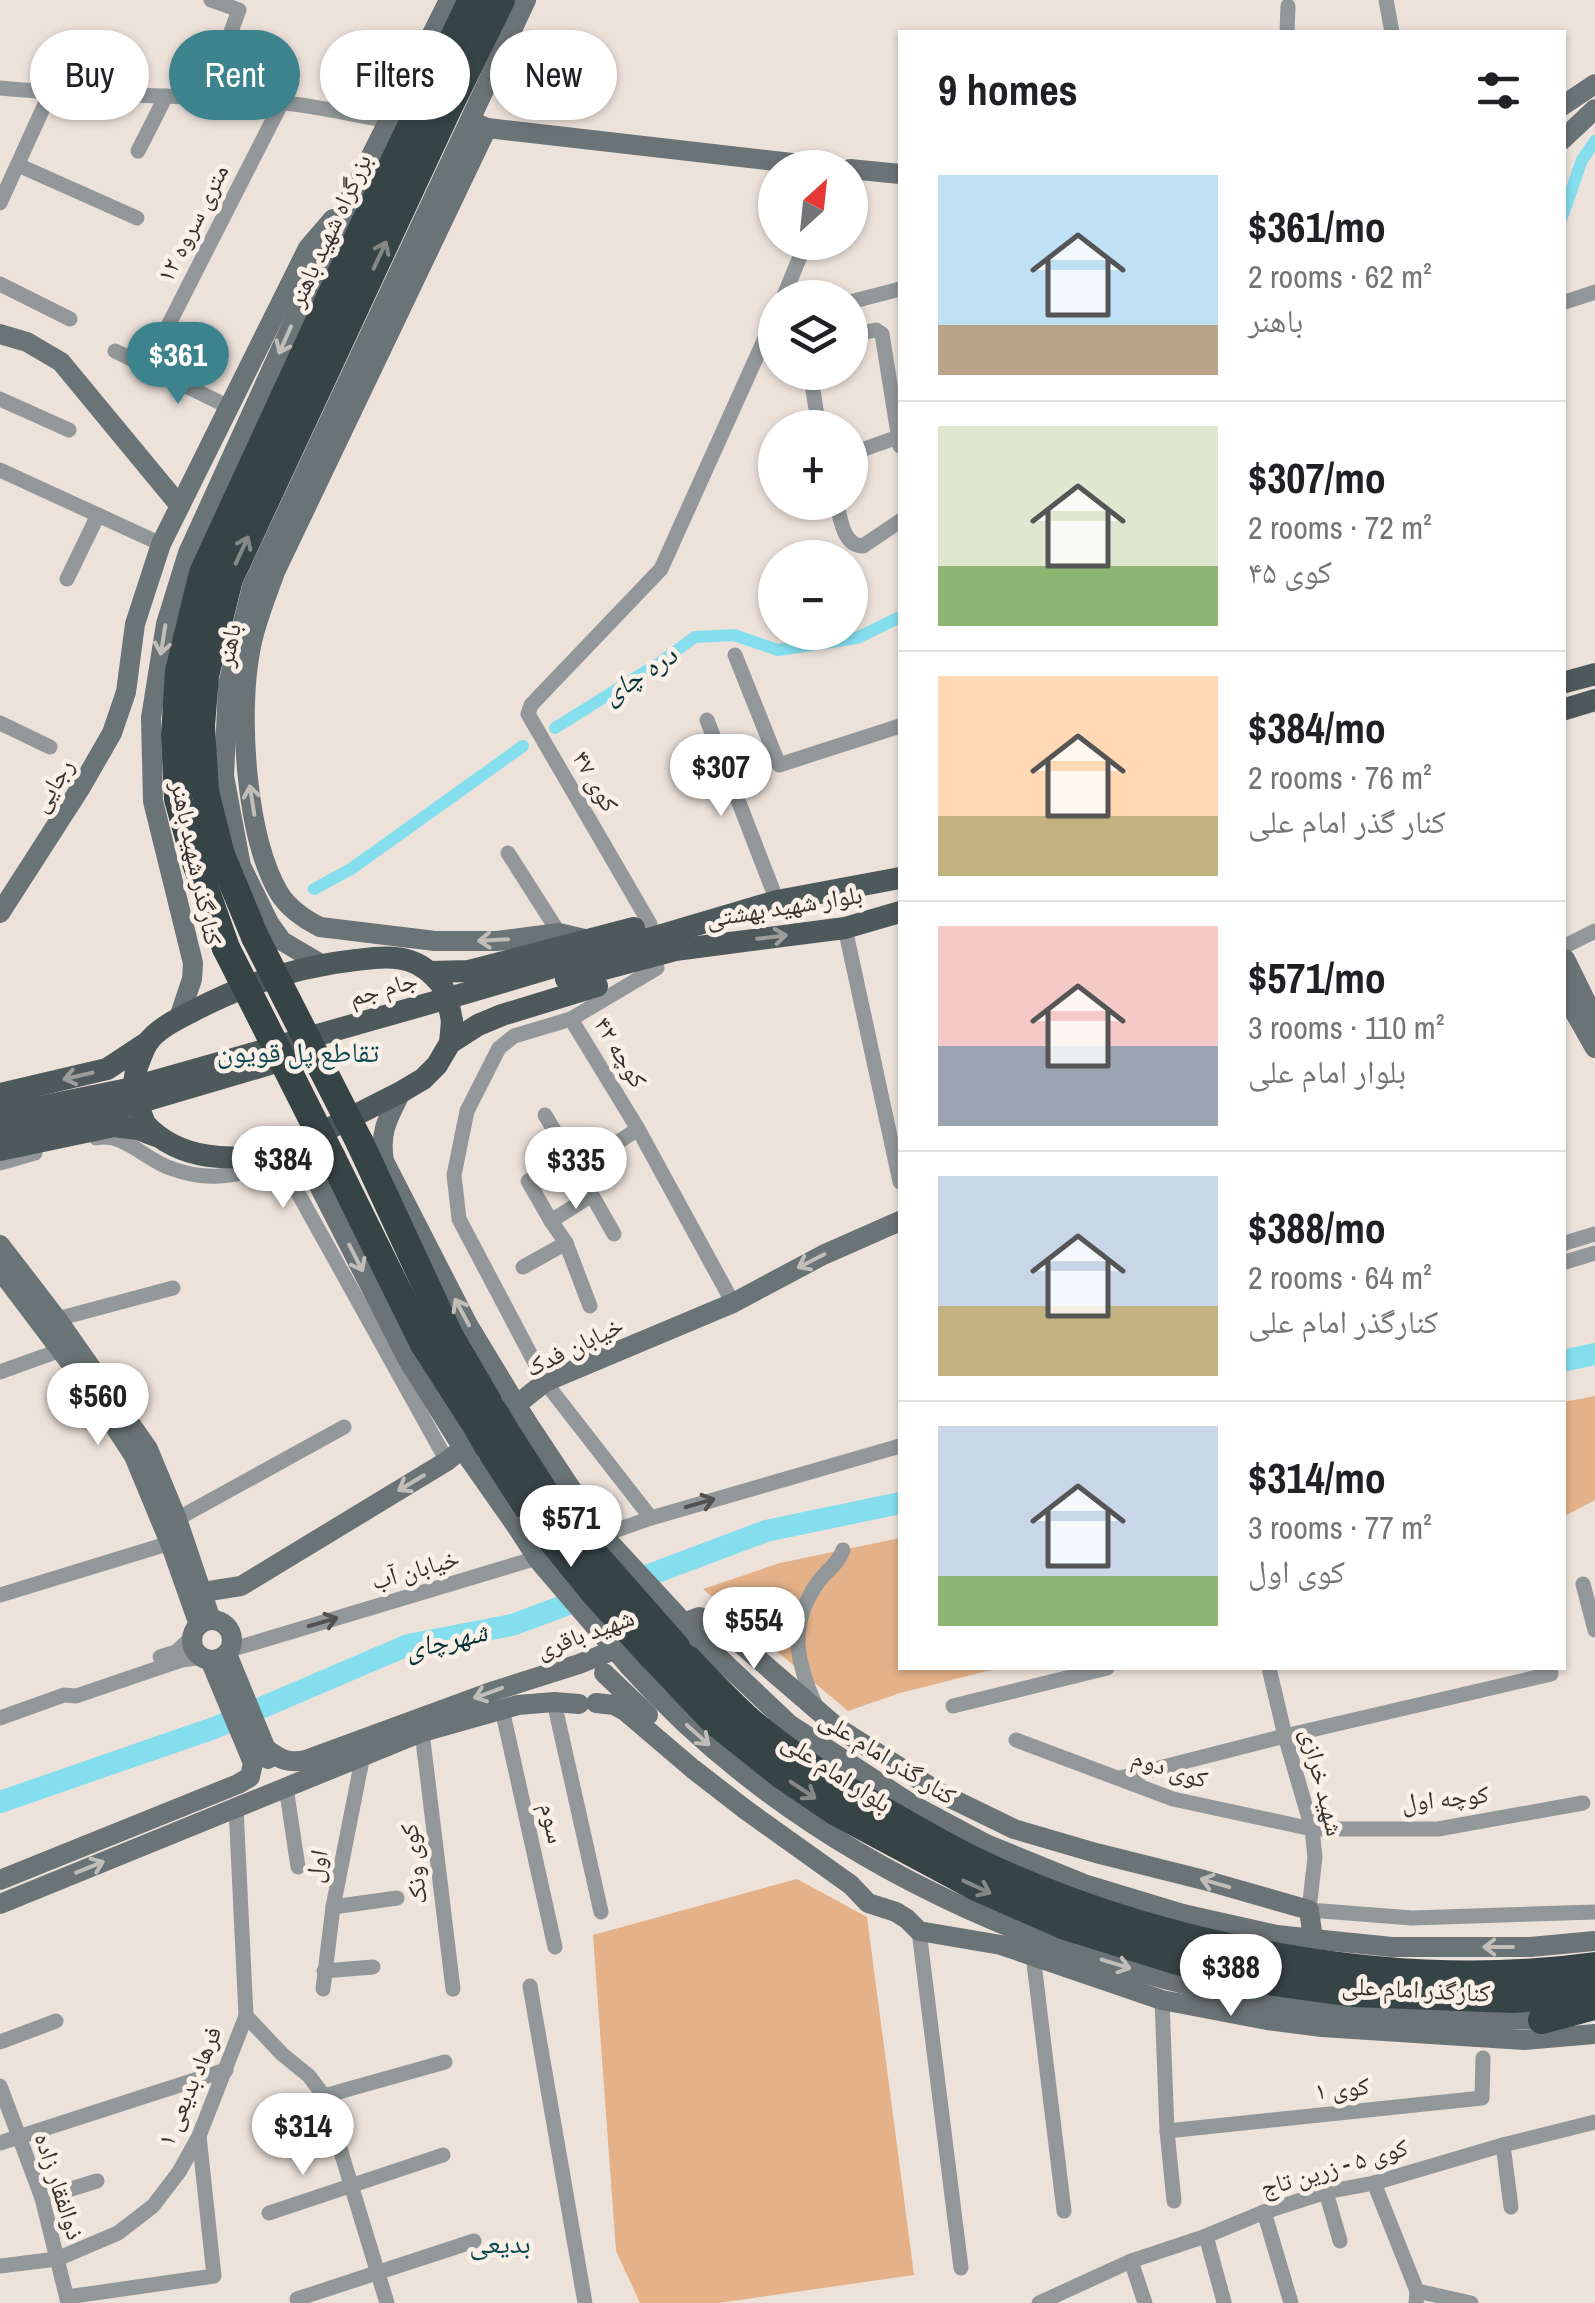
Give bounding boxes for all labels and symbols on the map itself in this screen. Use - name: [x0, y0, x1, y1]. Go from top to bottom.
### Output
- street label: بزرگراه شهید باهنر: [278, 148, 379, 313]
- north arrow: [758, 150, 868, 260]
- street label: ۱۲ متری سروه: [148, 158, 236, 288]
- one-way arrow: [371, 241, 390, 271]
- pin: $361: [119, 322, 237, 407]
- one-way arrow: [275, 324, 293, 355]
- one-way arrow: [234, 536, 253, 566]
- street label: باهنر: [207, 620, 249, 670]
- one-way arrow: [153, 624, 172, 656]
- water label: دره چای: [594, 635, 684, 712]
- pin: $307: [662, 734, 780, 819]
- street label: کوی ۴۷: [565, 744, 627, 818]
- street label: رجایی: [22, 752, 82, 818]
- street label: کنارگذر شهید باهنر: [163, 777, 231, 948]
- one-way arrow: [242, 784, 261, 817]
- street label: بلوار شهید بهشتی: [703, 877, 865, 935]
- one-way arrow: [755, 928, 788, 946]
- one-way arrow: [477, 931, 509, 950]
- street label: جام جم: [345, 962, 421, 1014]
- street label: کوچه ۴۲: [586, 1010, 656, 1094]
- district label: تقاطع پل قویون: [217, 1033, 379, 1071]
- one-way arrow: [63, 1068, 95, 1086]
- pin: $384: [224, 1126, 342, 1211]
- pin: $335: [517, 1127, 635, 1212]
- one-way arrow: [347, 1243, 366, 1273]
- one-way arrow: [797, 1252, 827, 1271]
- one-way arrow: [452, 1297, 471, 1327]
- street label: خیابان فدک: [519, 1308, 629, 1384]
- pin: $560: [39, 1363, 157, 1448]
- one-way arrow: [397, 1473, 426, 1493]
- pin: $571: [512, 1485, 630, 1570]
- one-way arrow: [684, 1493, 715, 1512]
- street label: خیابان آب: [367, 1540, 463, 1598]
- pin: $554: [695, 1587, 813, 1672]
- street label: شهید باقری: [531, 1600, 639, 1666]
- one-way arrow: [307, 1612, 339, 1630]
- water label: شهرچای: [401, 1612, 492, 1668]
- one-way arrow: [473, 1686, 505, 1704]
- street label: کنار گذر امام علی: [813, 1702, 963, 1812]
- one-way arrow: [685, 1723, 710, 1746]
- street label: بلوار امام علی: [776, 1724, 898, 1820]
- street label: شهید خرازی: [1293, 1725, 1353, 1839]
- street label: کوی دوم: [1128, 1740, 1212, 1796]
- street label: کوچه اول: [1400, 1777, 1490, 1819]
- one-way arrow: [788, 1779, 816, 1800]
- street label: سوم: [532, 1799, 574, 1847]
- street label: کوی ونک: [391, 1822, 435, 1906]
- street label: اول: [296, 1847, 336, 1885]
- one-way arrow: [74, 1857, 105, 1875]
- one-way arrow: [1200, 1873, 1231, 1891]
- one-way arrow: [962, 1879, 992, 1898]
- pin: $388: [1172, 1934, 1290, 2019]
- one-way arrow: [1482, 1938, 1514, 1956]
- one-way arrow: [1100, 1956, 1132, 1974]
- street label: کنارگذر امام علی: [1341, 1968, 1491, 2010]
- street label: فرهاد بدیعی ۱: [148, 2021, 230, 2151]
- street label: کوی ۱: [1313, 2068, 1371, 2108]
- pin: $314: [244, 2093, 362, 2178]
- street label: ذوالفقار زاده: [27, 2128, 93, 2244]
- street label: کوی ۵ - زرین تاج: [1256, 2130, 1412, 2204]
- district label: بدیعی: [469, 2224, 531, 2262]

